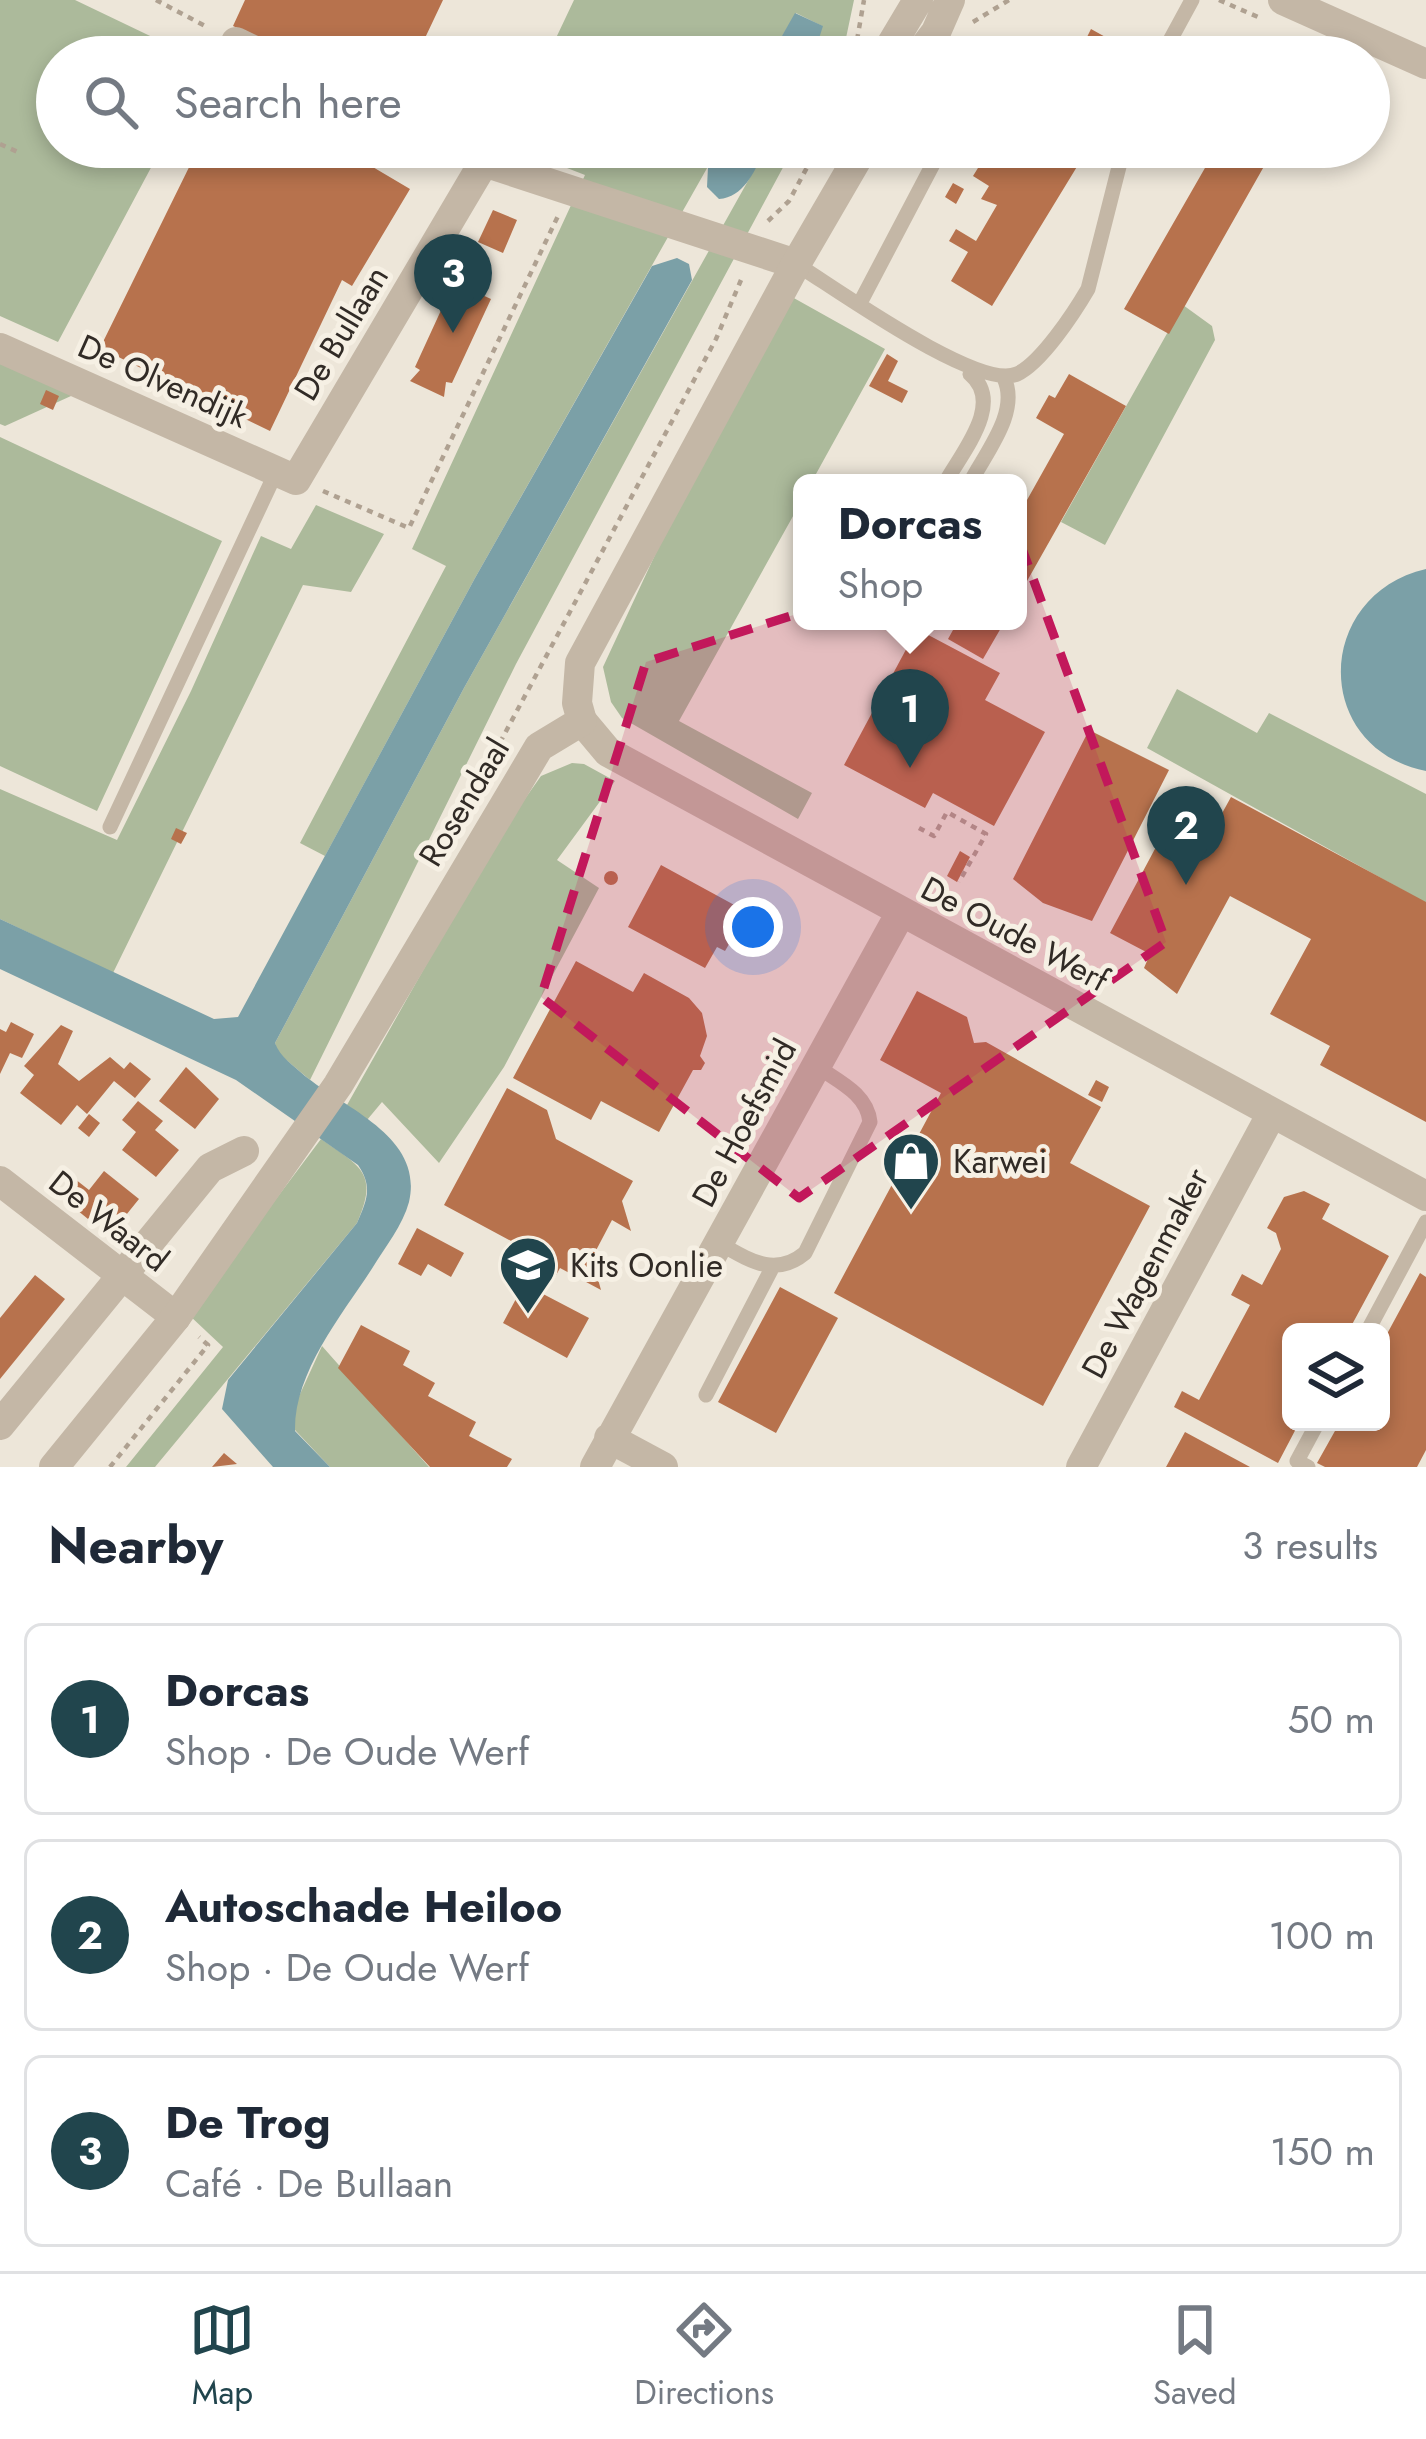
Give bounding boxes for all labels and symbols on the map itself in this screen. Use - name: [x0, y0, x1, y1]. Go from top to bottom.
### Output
- pin: 3: [414, 234, 492, 333]
- street label: De Bullaan: [282, 257, 400, 409]
- street label: De Olvendijk: [71, 323, 256, 440]
- pin: 1: [871, 669, 949, 768]
- street label: Rosendaal: [407, 729, 521, 875]
- pin: 2: [1147, 786, 1225, 885]
- street label: De Oude Werf: [913, 865, 1118, 1004]
- your location: [723, 897, 783, 957]
- street label: De Hoefsmid: [680, 1031, 808, 1215]
- shop icon: Karwei: [880, 1130, 942, 1212]
- place label: Karwei: [953, 1138, 1047, 1185]
- street label: De Waard: [39, 1159, 179, 1283]
- street label: De Wagenmaker: [1070, 1159, 1220, 1386]
- school or university icon: Kits Oonlie: [497, 1234, 559, 1316]
- place label: Kits Oonlie: [570, 1242, 723, 1289]

